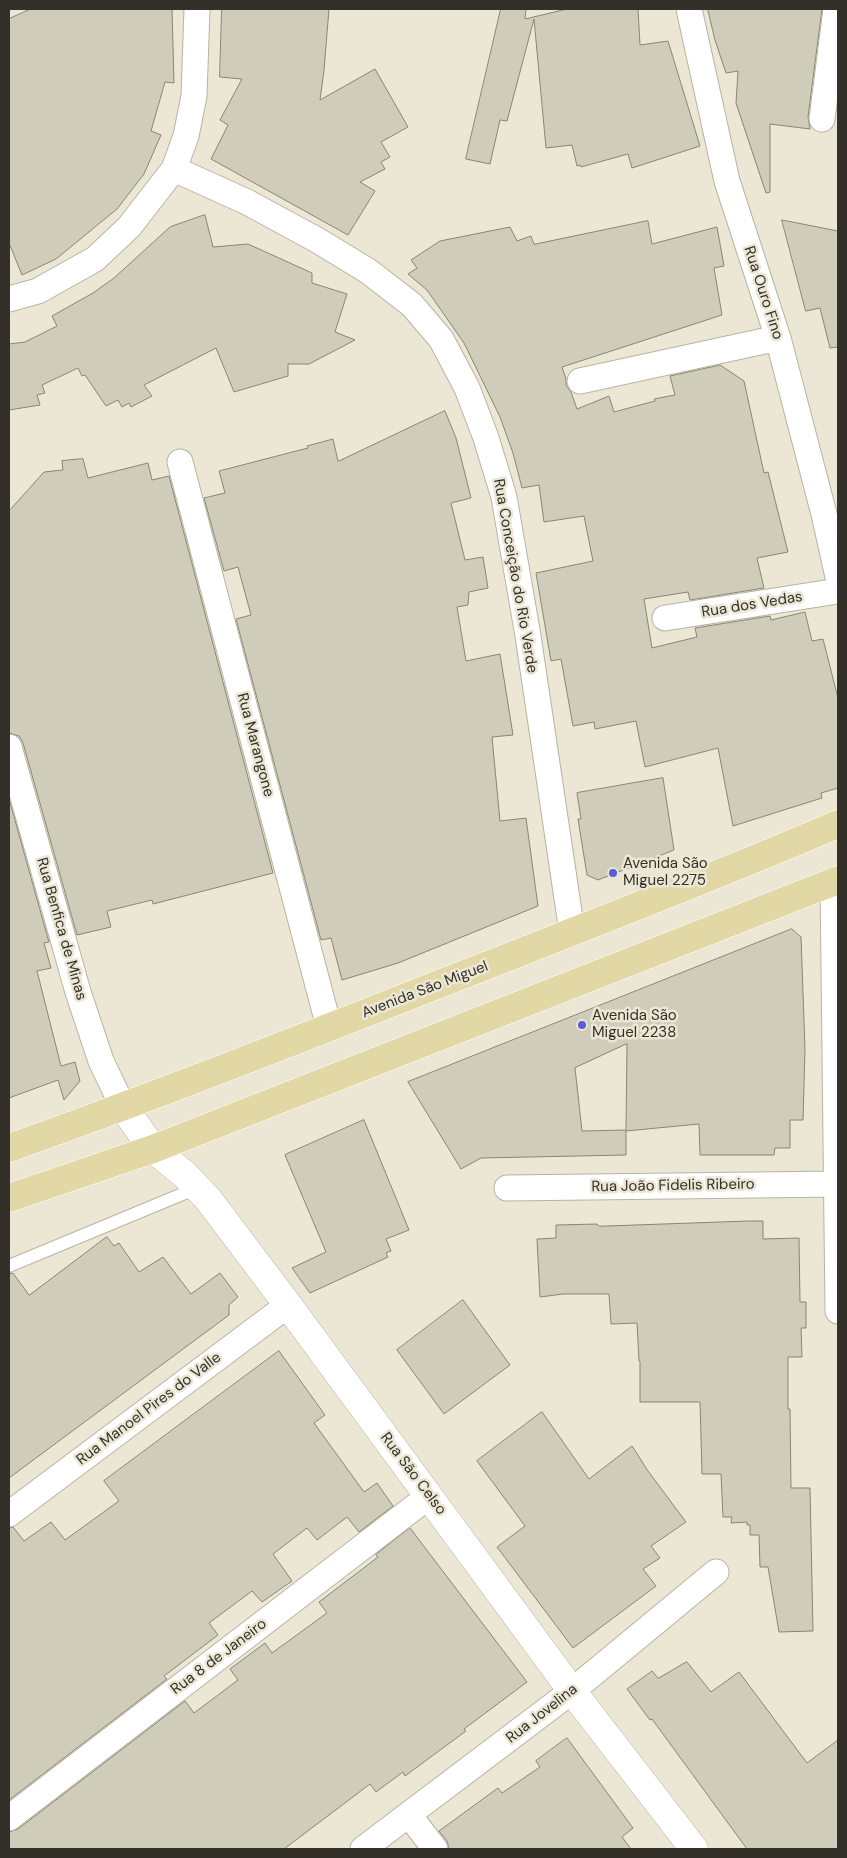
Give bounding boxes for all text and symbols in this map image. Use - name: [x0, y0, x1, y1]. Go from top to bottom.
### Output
- street label: Rua Ouro Fino: [739, 244, 787, 342]
- street label: Rua Conceição do Rio Verde: [489, 478, 541, 674]
- street label: Rua dos Vedas: [700, 588, 804, 622]
- street label: Rua Marangone: [232, 691, 278, 799]
- place label: Avenida São Miguel 2275: [623, 855, 708, 890]
- street label: Rua Benfica de Minas: [32, 856, 90, 1002]
- marker: Avenida São Miguel 2275: [607, 867, 619, 879]
- street label: Avenida São Miguel: [359, 958, 491, 1022]
- place label: Avenida São Miguel 2238: [592, 1007, 677, 1042]
- marker: Avenida São Miguel 2238: [576, 1019, 588, 1031]
- street label: Rua João Fidelis Ribeiro: [591, 1176, 755, 1196]
- street label: Rua Manoel Pires do Valle: [73, 1349, 225, 1469]
- street label: Rua São Celso: [376, 1429, 450, 1519]
- street label: Rua 8 de Janeiro: [168, 1615, 270, 1699]
- street label: Rua Jovelina: [503, 1681, 581, 1747]

